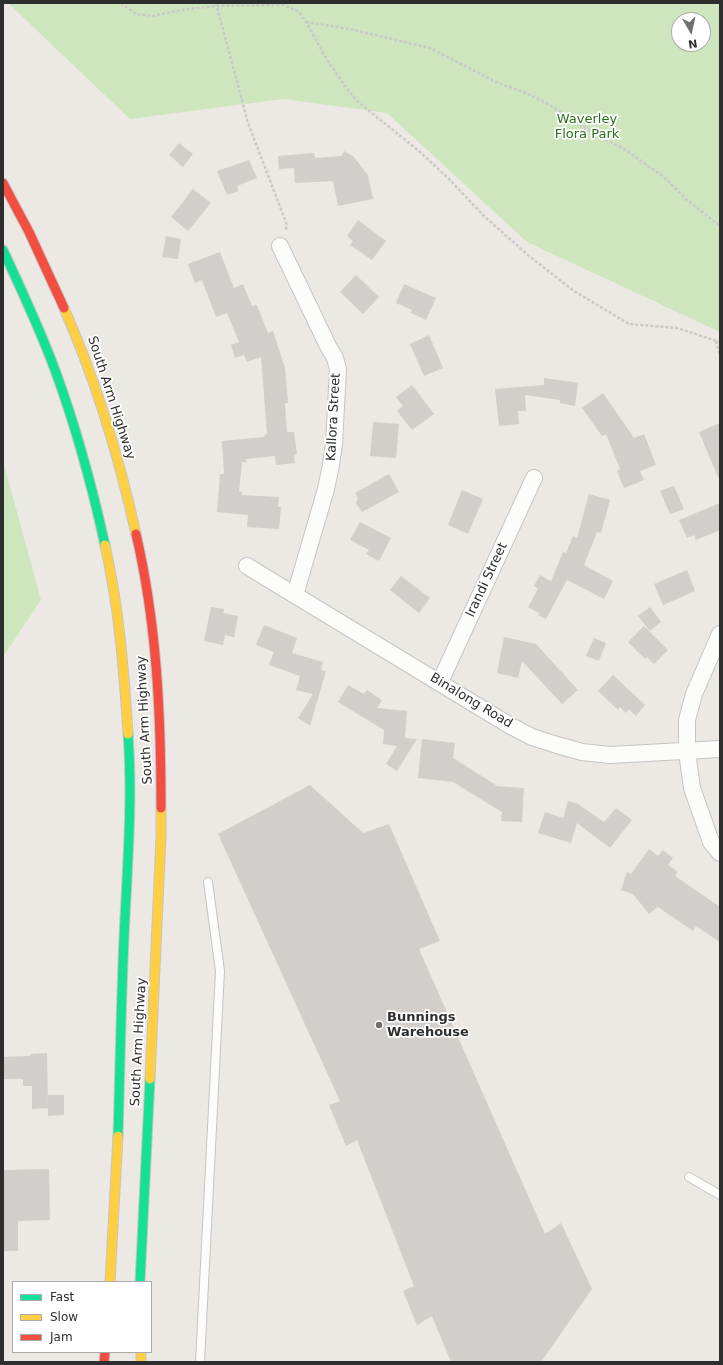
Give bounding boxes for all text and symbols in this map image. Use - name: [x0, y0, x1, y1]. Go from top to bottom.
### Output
- north arrow: [671, 12, 711, 52]
- text: N: [687, 36, 698, 50]
- park label: Waverley Flora Park: [555, 112, 619, 143]
- street label: South Arm Highway: [84, 334, 138, 462]
- street label: Kallora Street: [324, 372, 344, 462]
- street label: Irandi Street: [463, 540, 511, 620]
- street label: South Arm Highway: [134, 655, 156, 785]
- street label: Binalong Road: [427, 670, 515, 732]
- street label: South Arm Highway: [128, 977, 150, 1107]
- place label: Bunnings Warehouse: [387, 1010, 469, 1041]
- marker: Bunnings Warehouse: [374, 1020, 384, 1030]
- legend: [12, 1281, 152, 1353]
- text: Fast: [50, 1290, 74, 1304]
- text: Slow: [50, 1310, 78, 1324]
- text: Jam: [50, 1330, 73, 1344]

